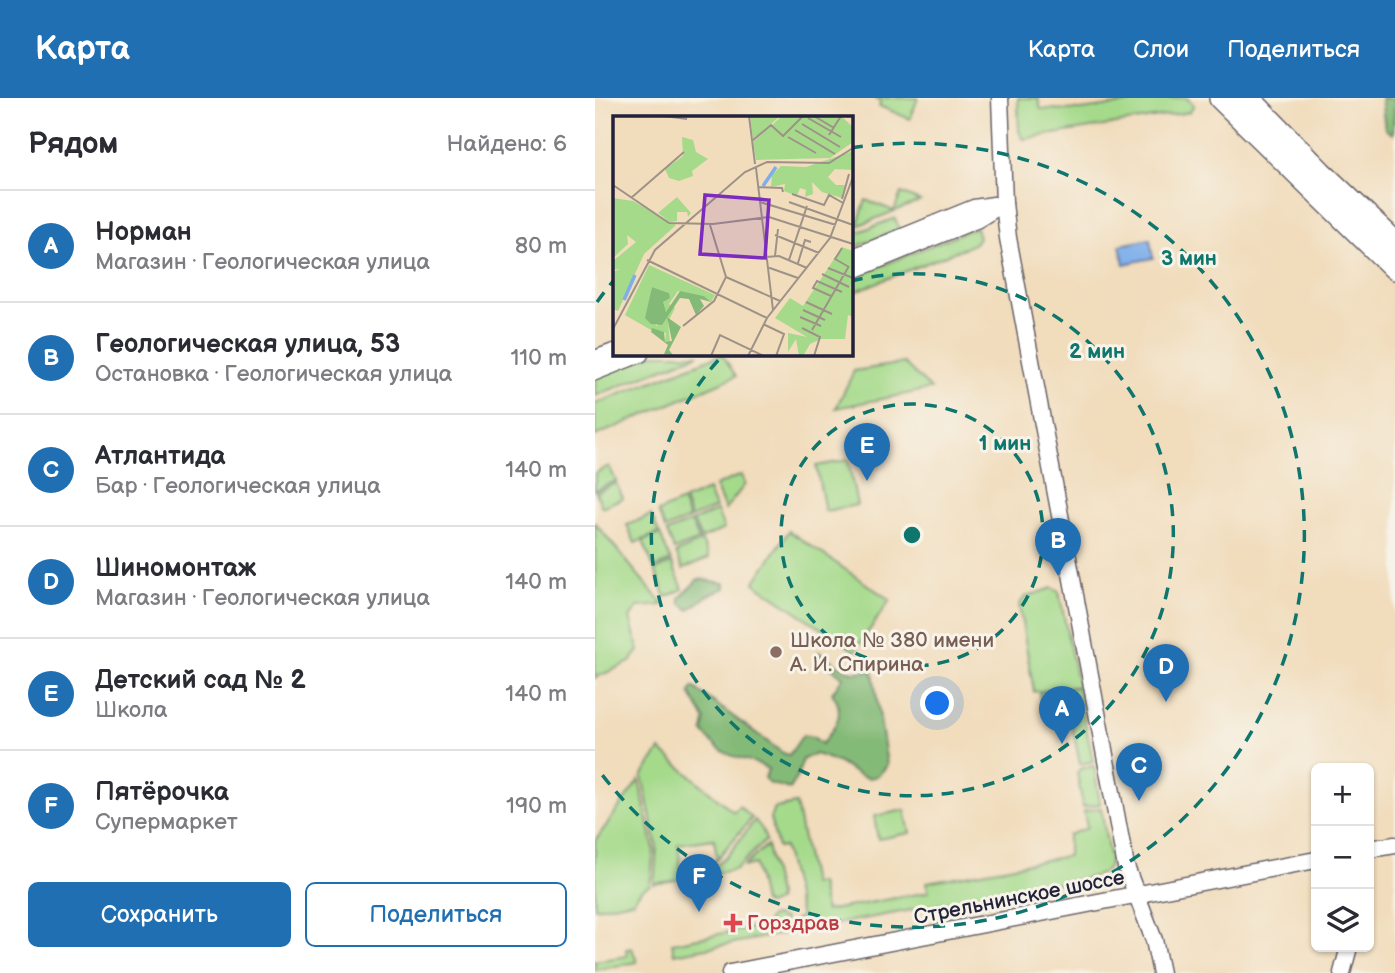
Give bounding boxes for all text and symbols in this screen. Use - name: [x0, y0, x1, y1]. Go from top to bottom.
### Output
- text: Карта: [35, 29, 130, 69]
- text: Карта: [1028, 35, 1095, 64]
- text: Слои: [1133, 35, 1189, 64]
- text: Поделиться: [1227, 35, 1360, 64]
- inset map: [613, 116, 852, 355]
- text: Рядом: [28, 126, 118, 162]
- text: Найдено: 6: [446, 130, 567, 158]
- text: Норман: [95, 217, 192, 248]
- text: A: [44, 232, 58, 260]
- text: 80 m: [515, 232, 567, 260]
- text: 3 мин: [1161, 246, 1217, 271]
- text: Магазин · Геологическая улица: [95, 248, 430, 276]
- text: Геологическая улица, 53: [95, 329, 400, 360]
- text: 2 мин: [1069, 339, 1125, 364]
- text: B: [43, 344, 59, 372]
- text: 110 m: [510, 344, 567, 372]
- text: Остановка · Геологическая улица: [95, 360, 452, 388]
- pin: E: [844, 423, 890, 481]
- text: 1 мин: [979, 431, 1031, 456]
- text: Атлантида: [95, 441, 225, 472]
- text: C: [43, 456, 59, 484]
- text: 140 m: [505, 456, 567, 484]
- text: Бар · Геологическая улица: [95, 472, 381, 500]
- pin: B: [1035, 518, 1081, 576]
- centre of rings: [900, 523, 924, 547]
- text: Шиномонтаж: [95, 553, 256, 584]
- text: D: [43, 568, 59, 596]
- text: 140 m: [505, 568, 567, 596]
- text: Магазин · Геологическая улица: [95, 584, 430, 612]
- place label: Школа № 380 имени А. И. Спирина: [789, 628, 994, 677]
- marker: Школа № 380 имени А. И. Спирина: [768, 644, 784, 660]
- pin: D: [1143, 644, 1189, 702]
- text: Детский сад № 2: [95, 665, 306, 696]
- text: E: [44, 680, 58, 708]
- text: 140 m: [505, 680, 567, 708]
- your location: [920, 686, 954, 720]
- pin: A: [1039, 686, 1085, 744]
- text: Школа: [95, 696, 168, 724]
- pin: C: [1116, 743, 1162, 801]
- map controls: [1311, 763, 1374, 952]
- button: +: [1311, 763, 1374, 826]
- text: Пятёрочка: [95, 777, 229, 808]
- text: F: [44, 792, 58, 820]
- text: 190 m: [506, 792, 567, 820]
- text: Супермаркет: [95, 808, 238, 836]
- button: −: [1311, 826, 1374, 889]
- pin: F: [676, 854, 722, 912]
- street label: Стрельнинское шоссе: [912, 865, 1127, 930]
- button: Сохранить: [28, 882, 291, 947]
- button: Поделиться: [305, 882, 567, 947]
- button: layers: [1311, 889, 1374, 952]
- place label: Горздрав: [747, 911, 839, 936]
- marker: Горздрав: [725, 915, 741, 931]

